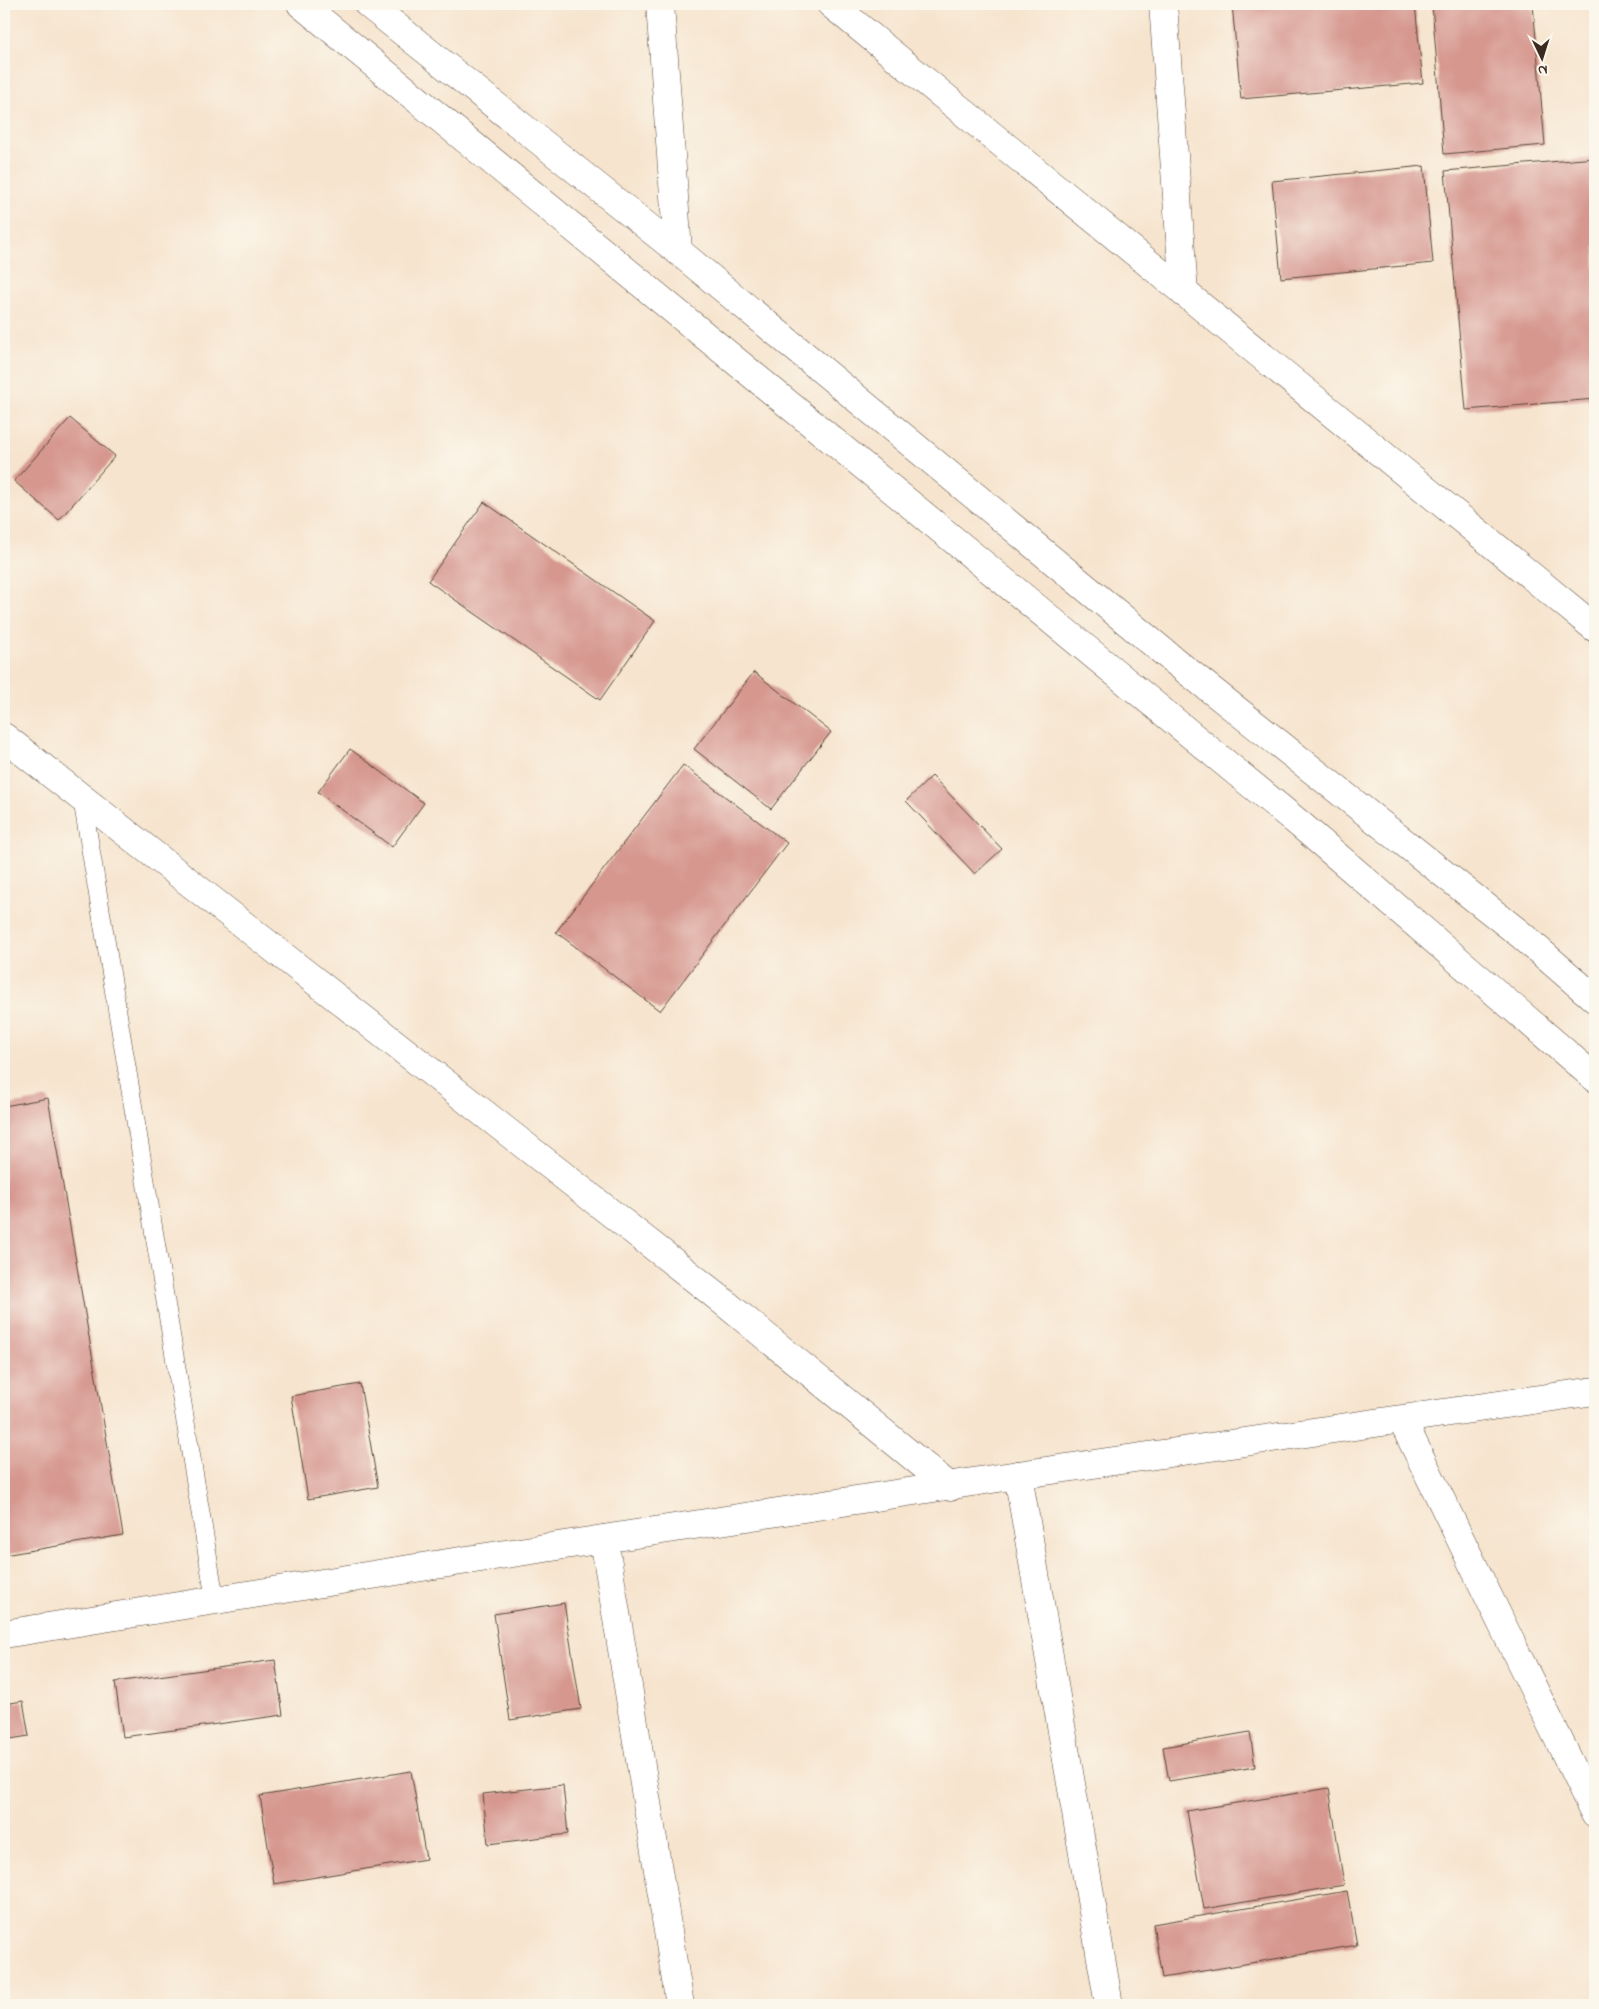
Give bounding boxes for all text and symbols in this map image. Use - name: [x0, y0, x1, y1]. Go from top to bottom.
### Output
- north arrow: [1516, 32, 1566, 82]
- text: N: [1537, 59, 1548, 80]

